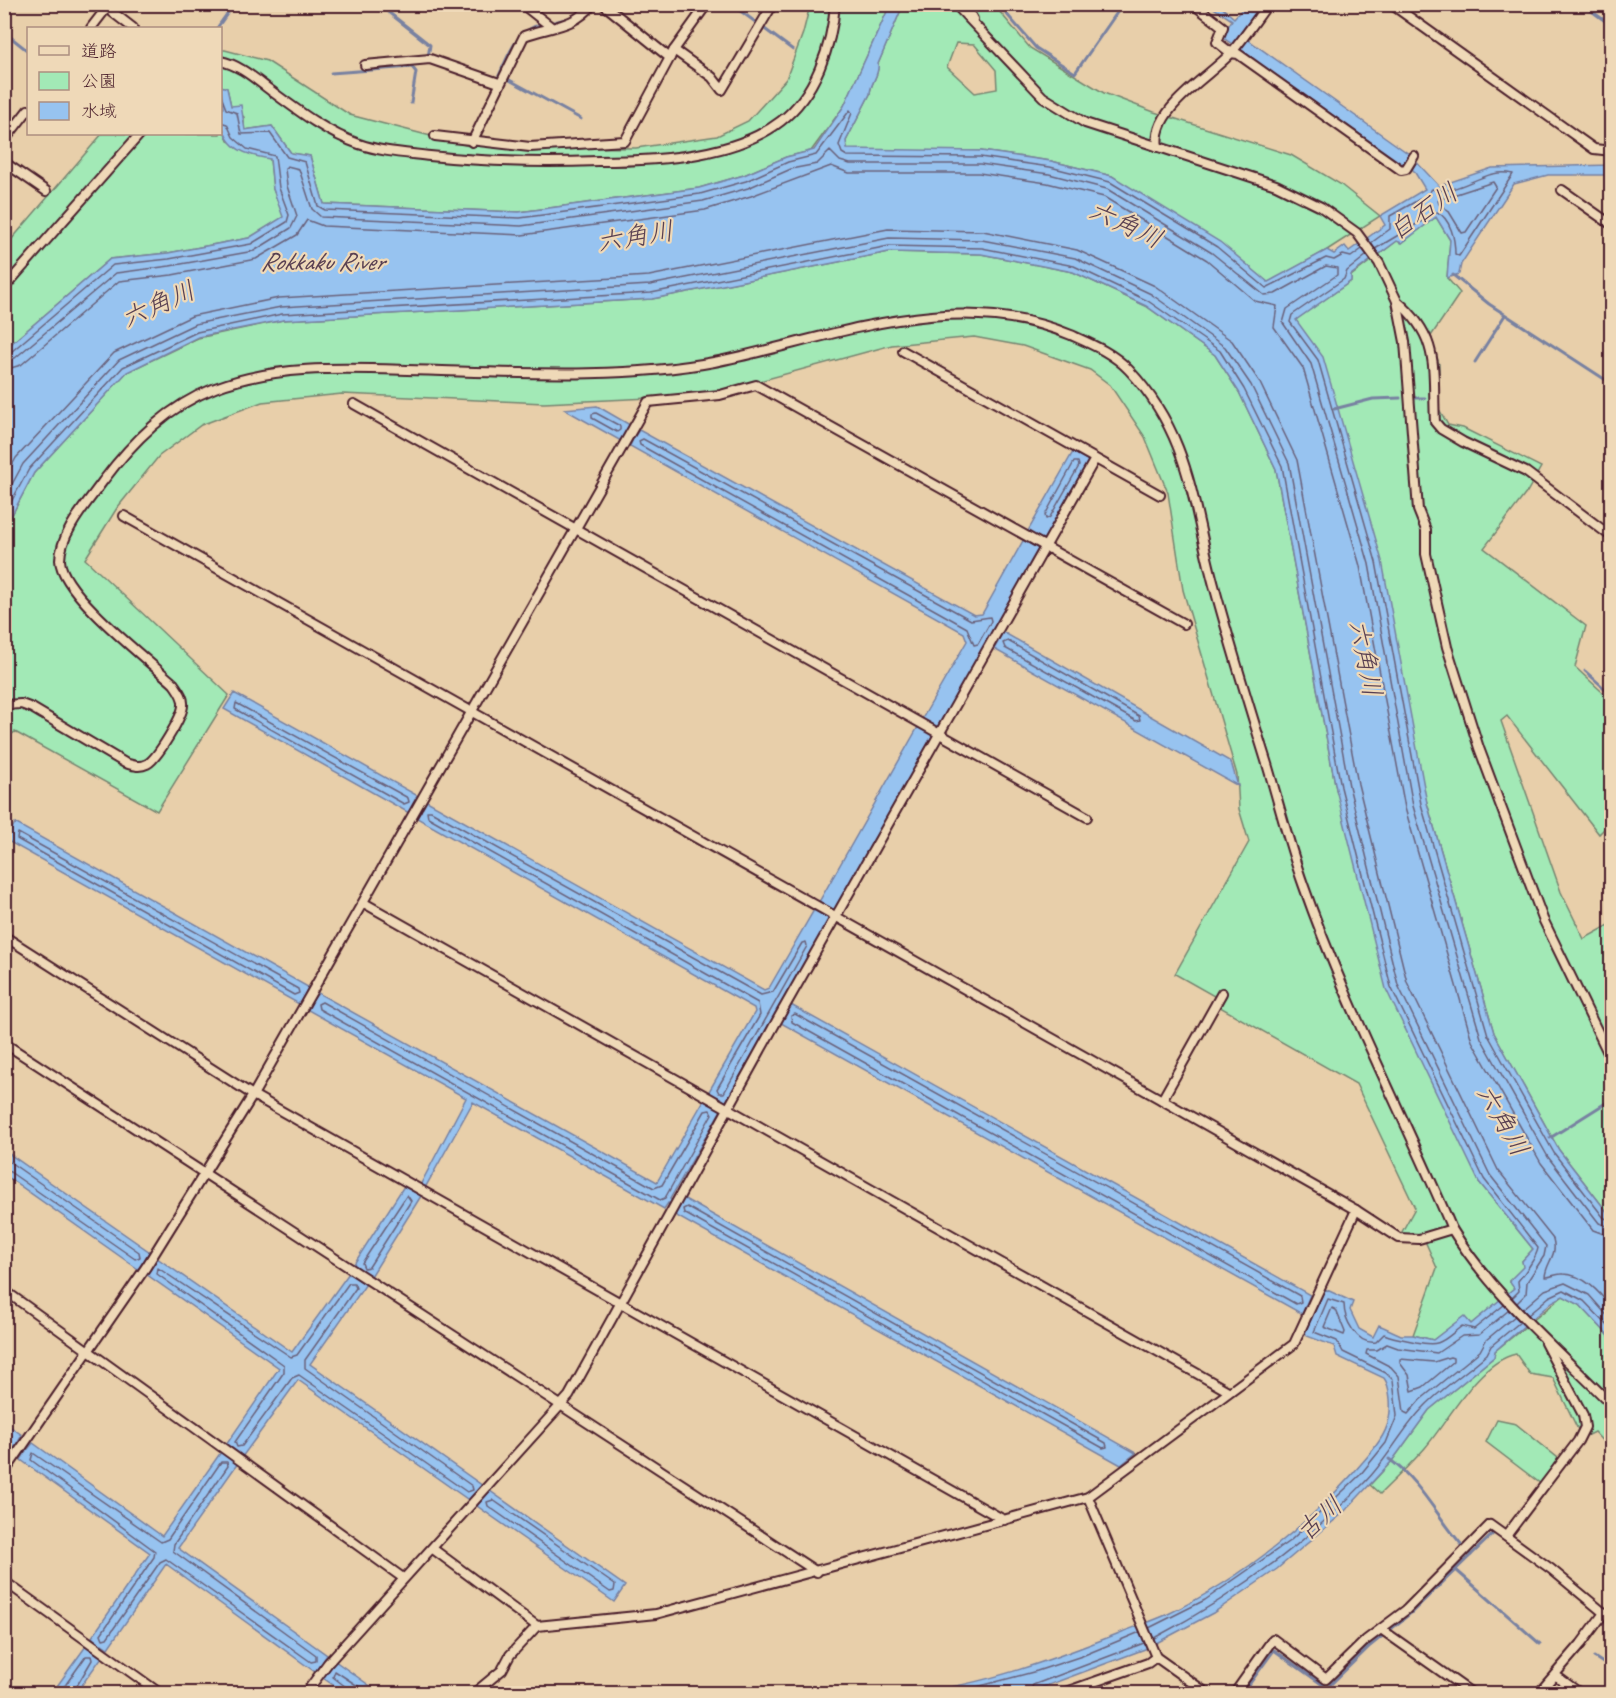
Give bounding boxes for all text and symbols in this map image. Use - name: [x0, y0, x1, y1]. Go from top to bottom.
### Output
- legend: [27, 27, 222, 135]
- text: 道路: [81, 40, 117, 62]
- text: 公園: [81, 70, 117, 92]
- text: 水域: [81, 100, 117, 122]
- water label: 白石川: [1382, 176, 1465, 247]
- water label: 六角川: [1083, 193, 1168, 256]
- water label: 六角川: [594, 214, 676, 259]
- water label: Rokkaku River: [260, 245, 387, 278]
- water label: 六角川: [116, 274, 201, 335]
- water label: 六角川: [1342, 617, 1389, 700]
- water label: 六角川: [1469, 1078, 1536, 1162]
- water label: 古川: [1289, 1489, 1350, 1548]

